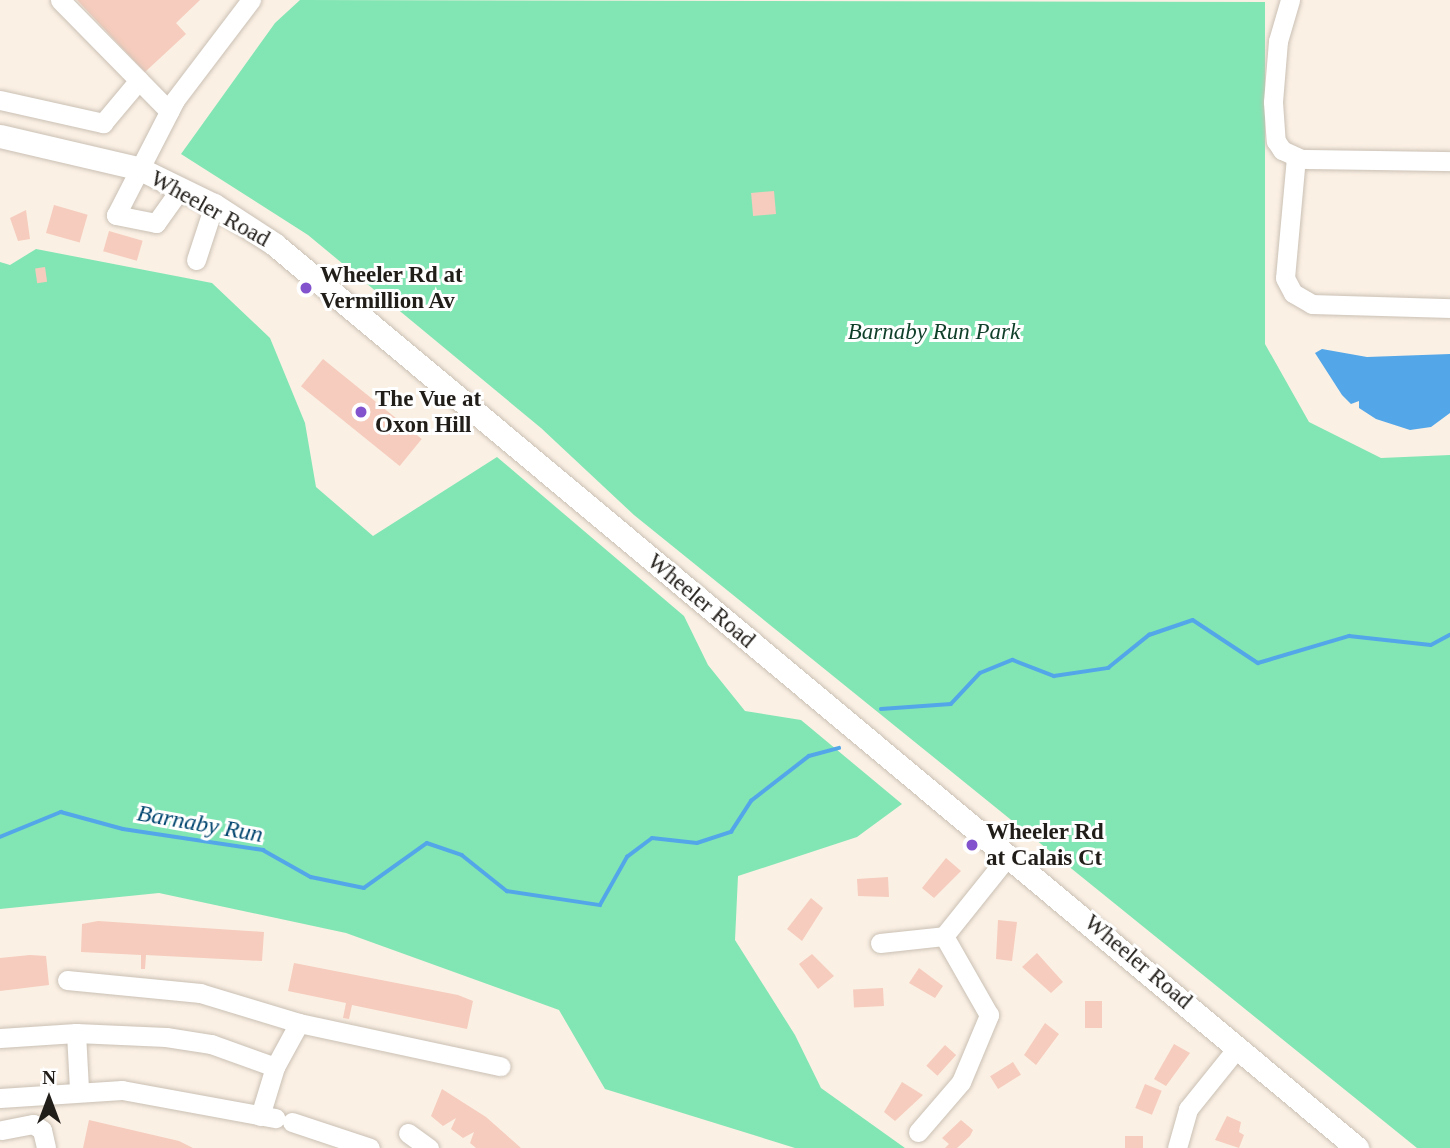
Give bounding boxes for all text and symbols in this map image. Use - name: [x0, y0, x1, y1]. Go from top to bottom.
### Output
- street label: Wheeler Road: [146, 165, 274, 253]
- place label: Wheeler Rd at Vermillion Av: [320, 261, 463, 315]
- marker: Wheeler Rd at Vermillion Av: [298, 280, 314, 296]
- park label: Barnaby Run Park: [848, 318, 1020, 346]
- place label: The Vue at Oxon Hill: [375, 385, 481, 439]
- marker: The Vue at Oxon Hill: [353, 404, 369, 420]
- street label: Wheeler Road: [642, 548, 760, 654]
- water label: Barnaby Run: [135, 799, 265, 849]
- place label: Wheeler Rd at Calais Ct: [986, 818, 1104, 872]
- marker: Wheeler Rd at Calais Ct: [964, 837, 980, 853]
- street label: Wheeler Road: [1079, 909, 1197, 1015]
- north arrow: [14, 1064, 84, 1134]
- text: N: [42, 1067, 56, 1088]

